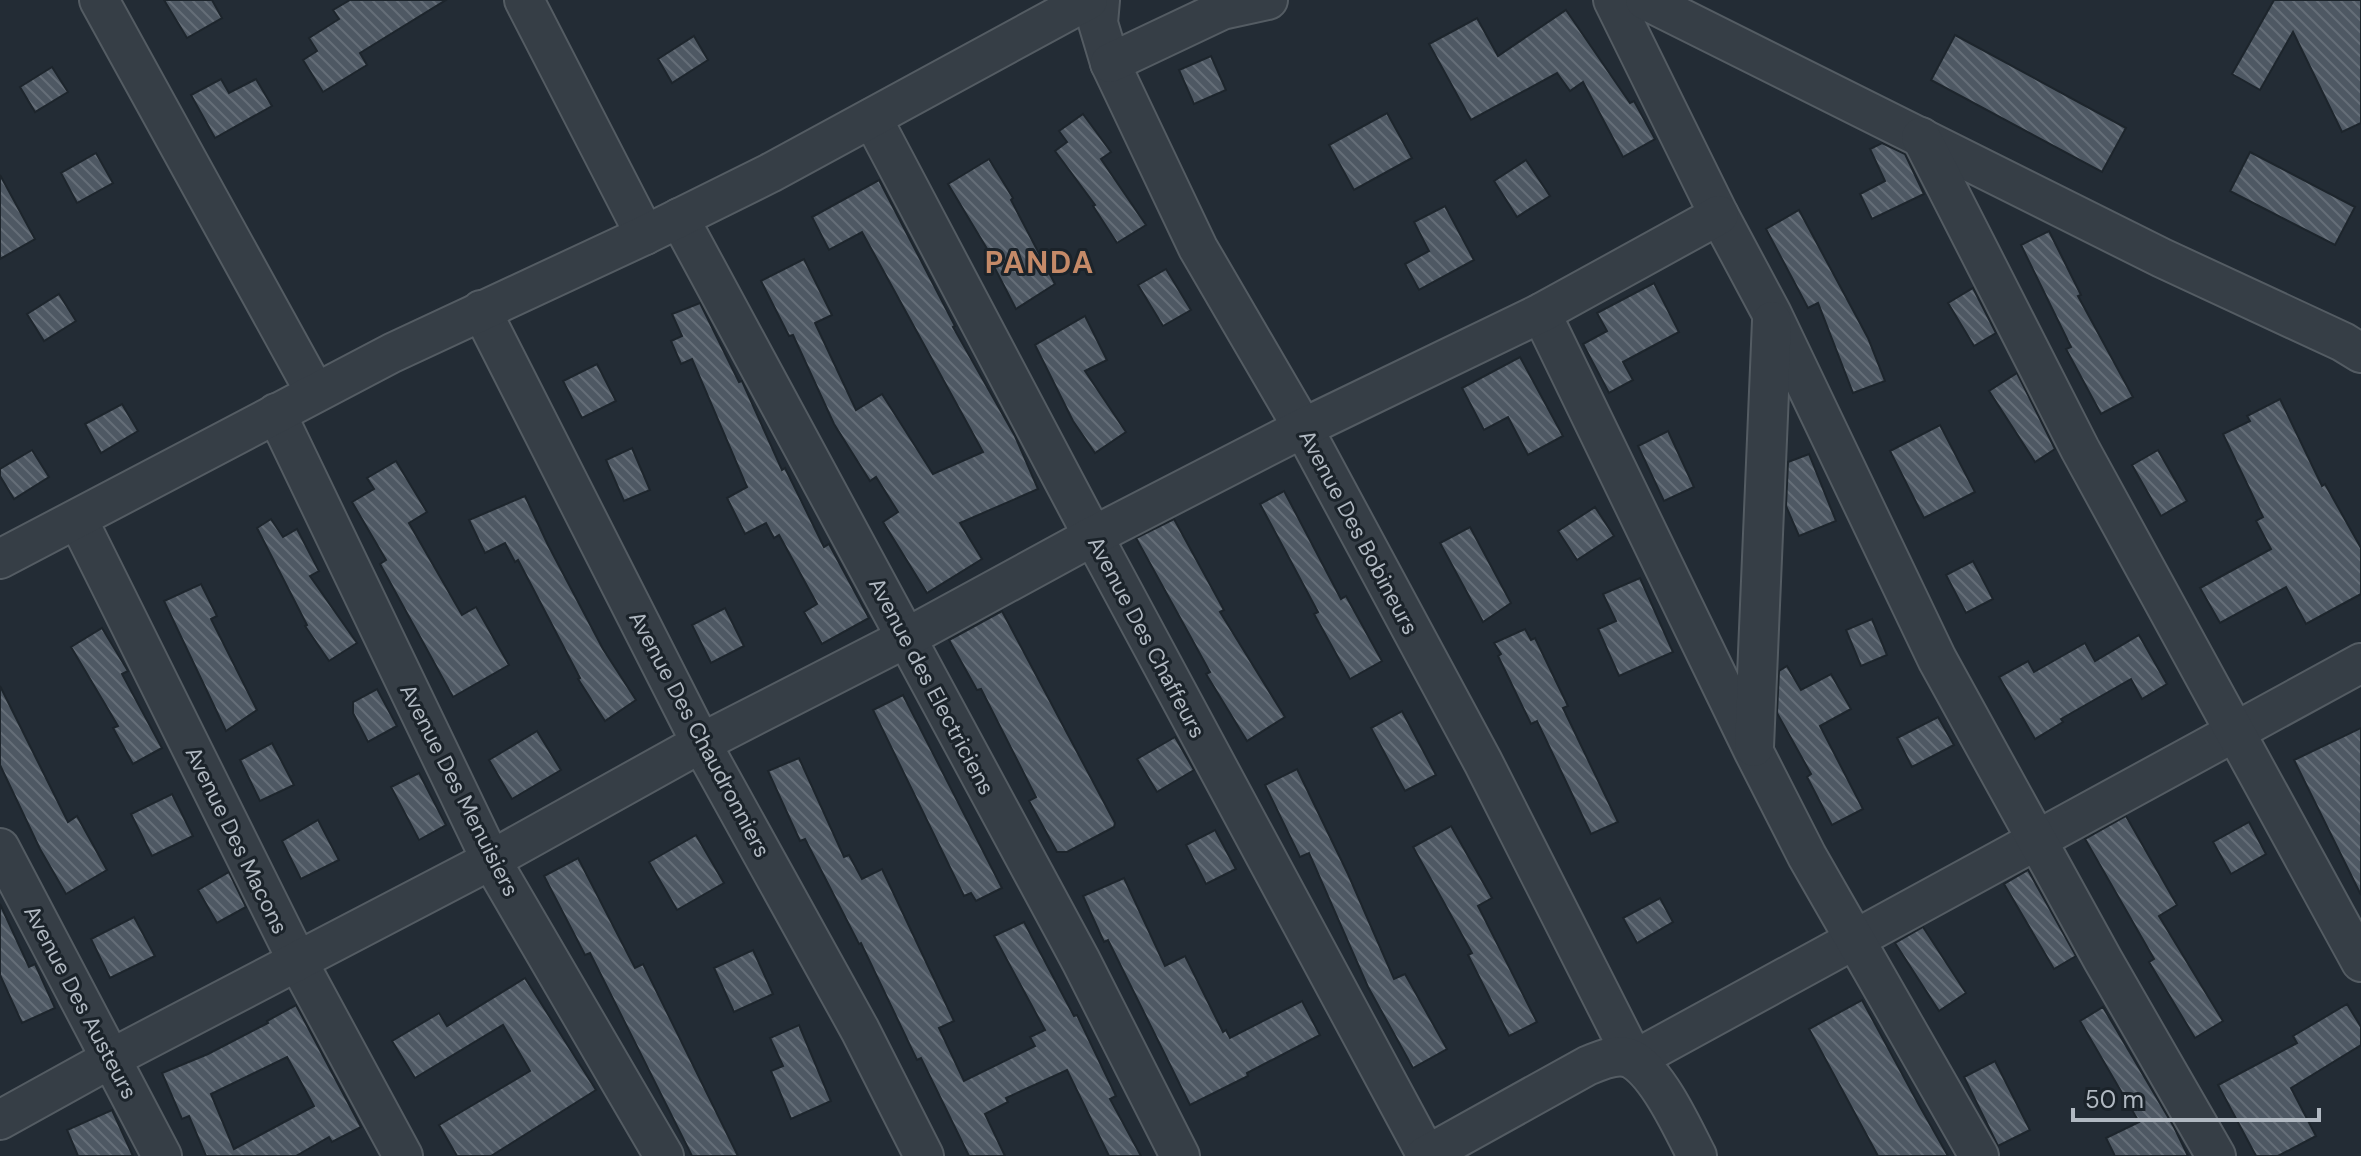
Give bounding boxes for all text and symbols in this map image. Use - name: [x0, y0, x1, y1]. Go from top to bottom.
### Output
- district label: PANDA: [985, 243, 1095, 282]
- street label: Avenue Des Bobineurs: [1292, 425, 1425, 639]
- street label: Avenue Des Chaffeurs: [1081, 531, 1212, 743]
- street label: Avenue des Electriciens: [862, 573, 1001, 800]
- street label: Avenue Des Chaudronniers: [622, 606, 777, 862]
- street label: Avenue Des Menuisiers: [393, 679, 526, 901]
- street label: Avenue Des Macons: [179, 742, 294, 939]
- street label: Avenue Des Austeurs: [17, 900, 144, 1104]
- scale bar: [2073, 1072, 2319, 1122]
- text: 50 m: [2085, 1084, 2144, 1115]

